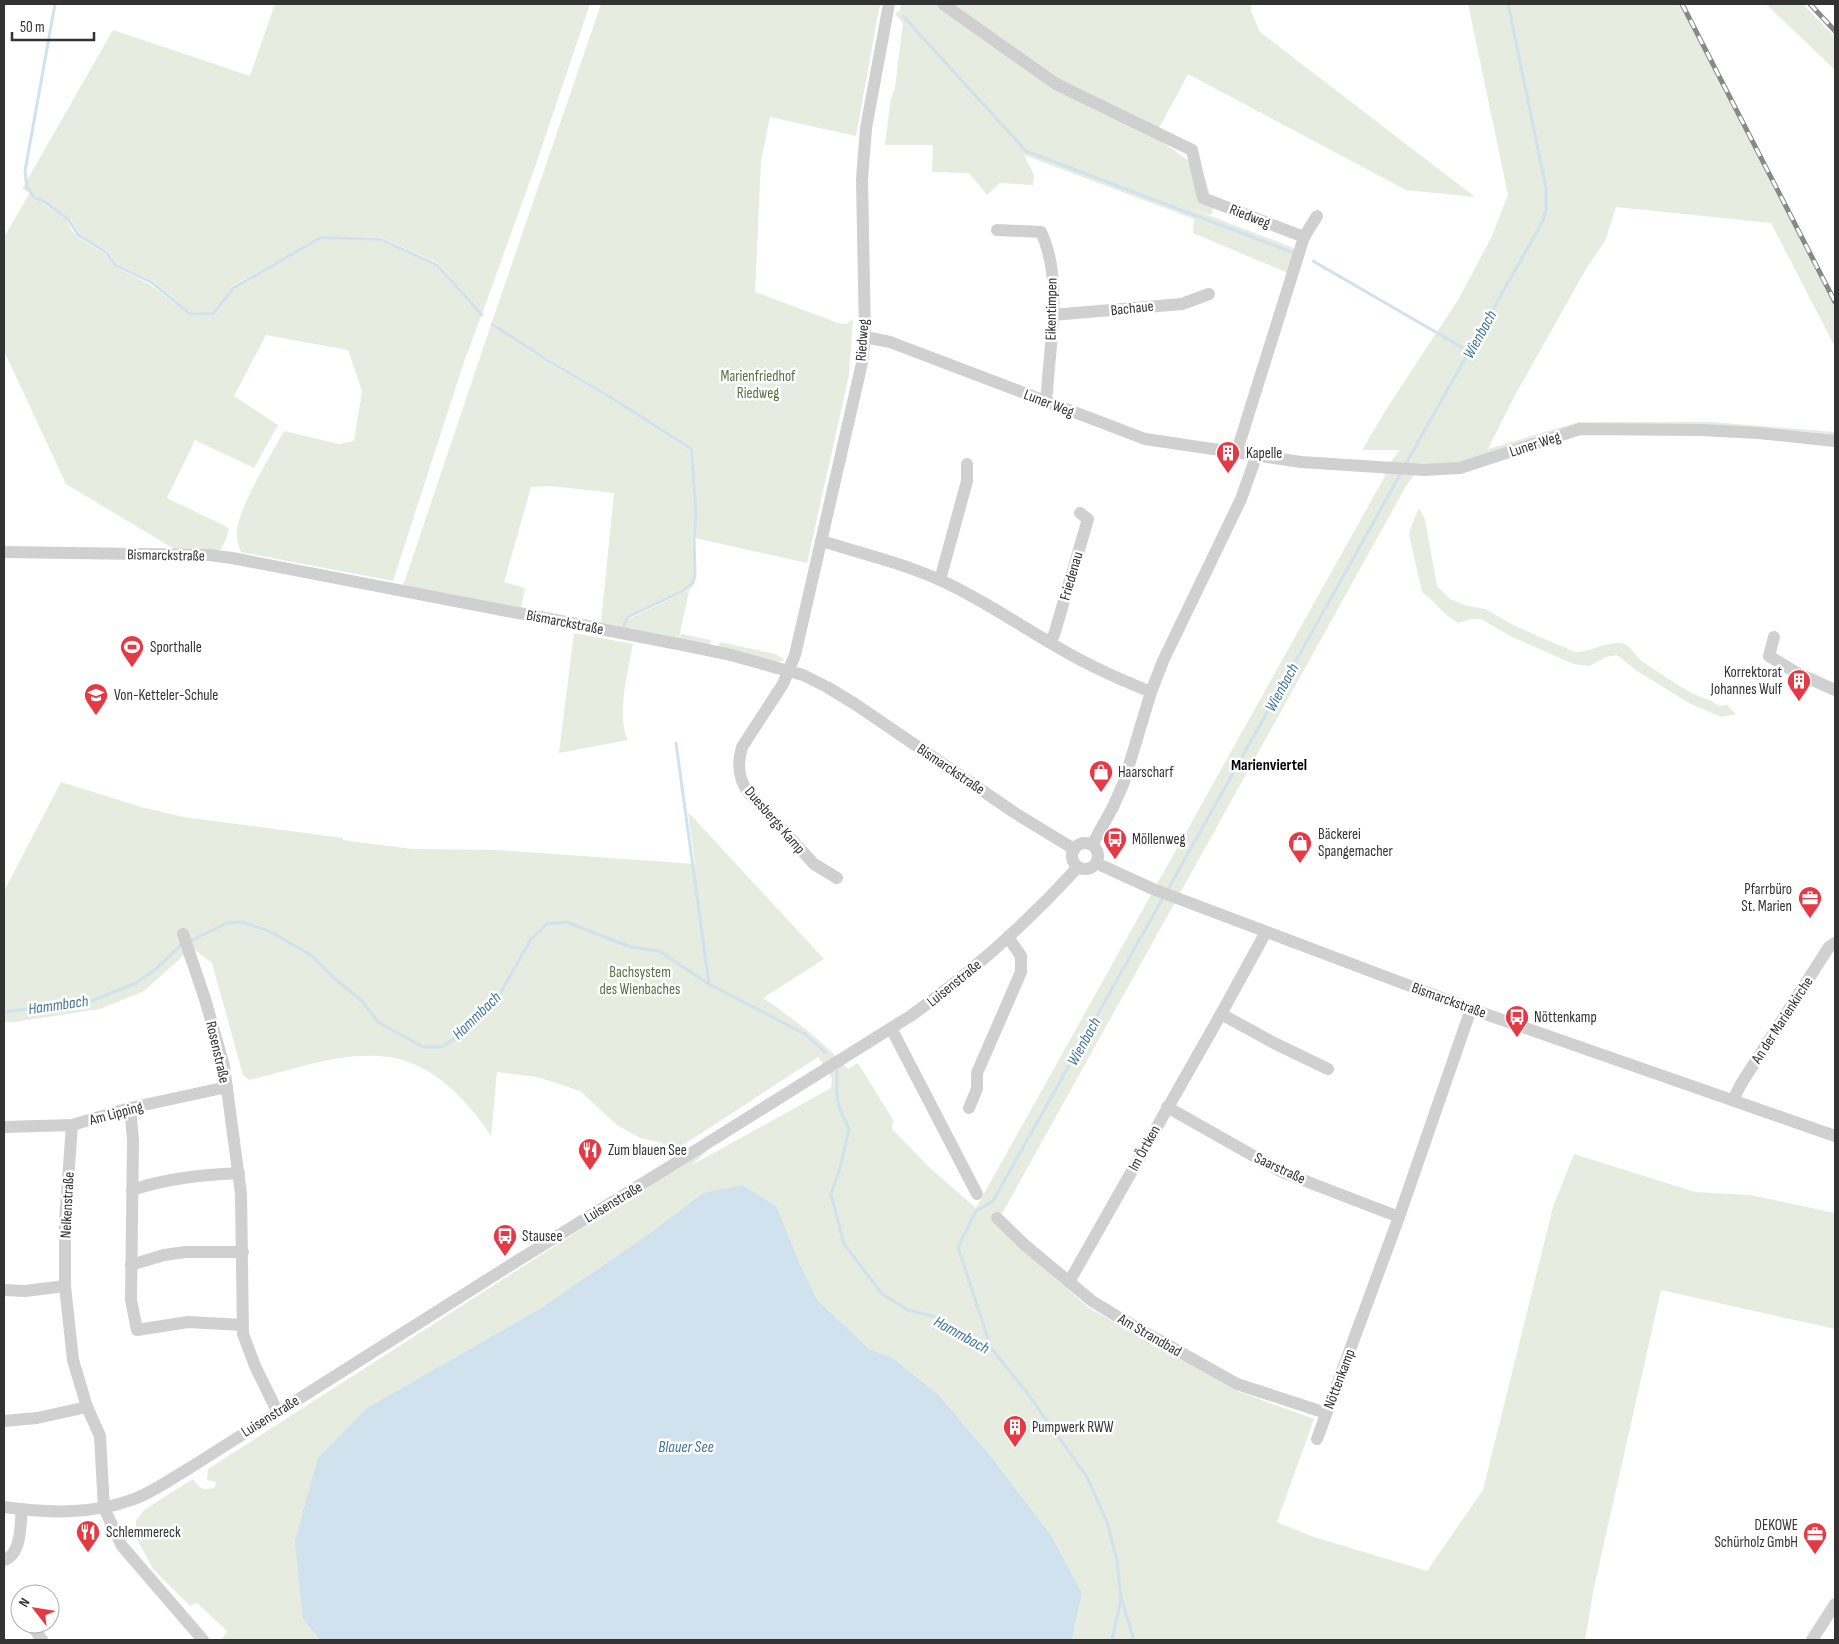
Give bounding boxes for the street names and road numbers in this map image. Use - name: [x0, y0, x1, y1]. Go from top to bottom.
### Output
- street label: Riedweg: [1227, 200, 1273, 233]
- street label: Eikentimpen: [1041, 278, 1062, 341]
- street label: Bachaue: [1110, 297, 1154, 320]
- street label: Riedweg: [852, 318, 873, 362]
- street label: Luner Weg: [1021, 385, 1077, 422]
- street label: Luner Weg: [1507, 427, 1563, 462]
- street label: Bismarckstraße: [127, 545, 205, 566]
- street label: Friedenau: [1056, 550, 1087, 603]
- street label: Bismarckstraße: [525, 606, 605, 639]
- street label: Bismarckstraße: [913, 740, 988, 799]
- street label: Duesbergs Kamp: [740, 783, 809, 858]
- street label: Luisenstraße: [923, 956, 985, 1011]
- street label: An der Marienkirche: [1747, 973, 1818, 1068]
- street label: Bismarckstraße: [1409, 978, 1489, 1023]
- street label: Rosenstraße: [201, 1019, 234, 1085]
- street label: Am Lipping: [86, 1097, 145, 1130]
- street label: Im Örtken: [1124, 1122, 1165, 1174]
- street label: Saarstraße: [1251, 1148, 1308, 1189]
- street label: Nelkenstraße: [56, 1171, 79, 1239]
- street label: Luisenstraße: [581, 1178, 646, 1227]
- street label: Am Strandbad: [1114, 1309, 1185, 1361]
- street label: Nöttenkamp: [1319, 1347, 1360, 1412]
- street label: Luisenstraße: [238, 1391, 303, 1442]

